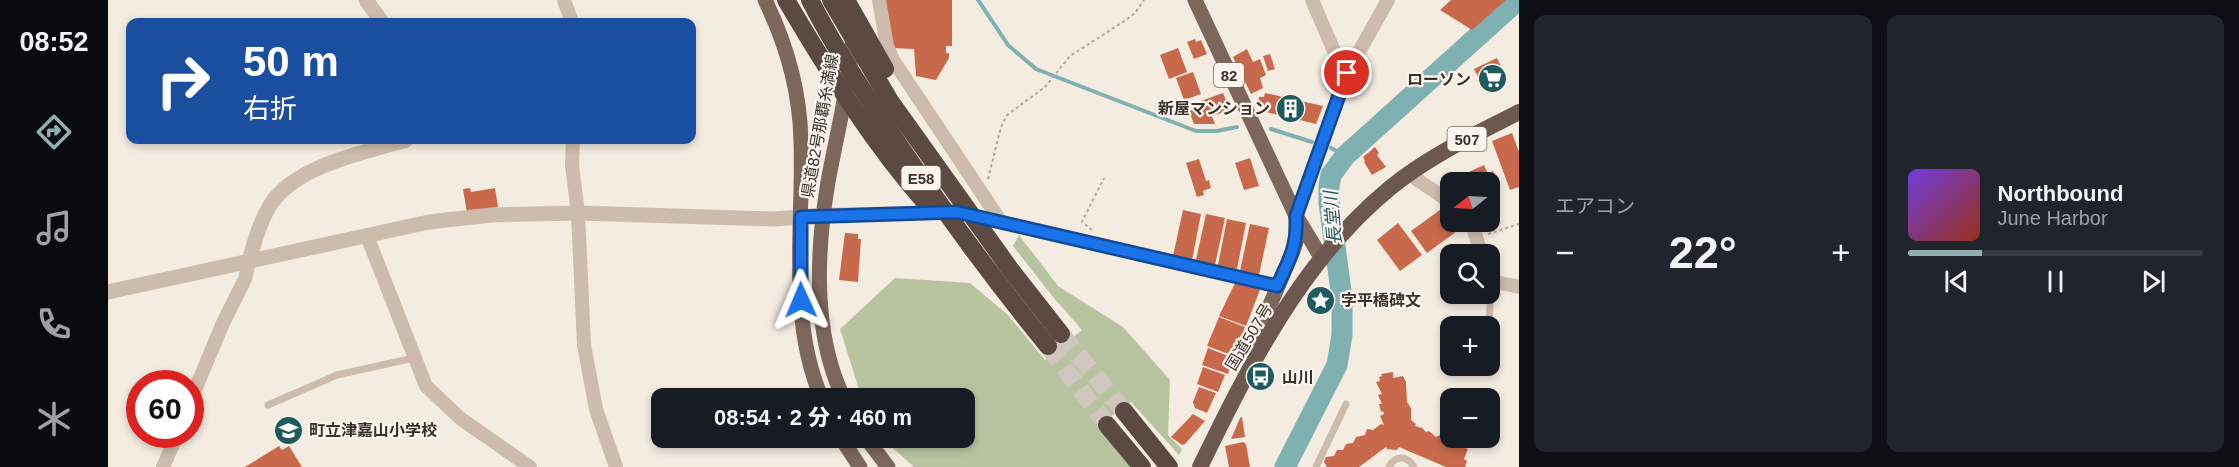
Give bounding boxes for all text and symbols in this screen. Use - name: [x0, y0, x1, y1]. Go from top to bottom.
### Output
- text: 08:52: [19, 27, 89, 57]
- text: 50 m: [243, 38, 339, 85]
- icon: right: [144, 42, 222, 120]
- pin: [1321, 47, 1372, 98]
- street label: 県道82号那覇糸満線: [799, 53, 841, 199]
- icon: arrive: [1330, 56, 1363, 89]
- road number: 82: [1214, 63, 1244, 87]
- supermarket icon: ローソン: [1476, 63, 1508, 95]
- place label: ローソン: [1407, 71, 1471, 88]
- building icon: 新屋マンション: [1275, 92, 1307, 124]
- text: 右折: [243, 94, 297, 124]
- place label: 新屋マンション: [1158, 100, 1270, 117]
- icon: directions: [33, 111, 75, 153]
- road number: 507: [1448, 127, 1486, 151]
- road number: E58: [902, 166, 940, 190]
- north arrow: [1440, 172, 1500, 232]
- map controls: [1440, 172, 1500, 448]
- text: Northbound: [1998, 181, 2123, 206]
- water label: 長堂川: [1321, 188, 1345, 246]
- text: エアコン: [1555, 195, 1635, 217]
- icon: music: [33, 207, 75, 249]
- text: June Harbor: [1998, 207, 2108, 229]
- text: 22°: [1669, 227, 1737, 278]
- text: −: [1555, 234, 1574, 271]
- text: +: [1831, 234, 1851, 271]
- button: search: [1440, 244, 1500, 304]
- icon: previous: [1940, 265, 1973, 298]
- icon: pause: [2039, 265, 2072, 298]
- icon: next: [2137, 265, 2170, 298]
- position arrow: [769, 268, 833, 332]
- place icon: 字平橋碑文: [1304, 284, 1336, 316]
- place label: 字平橋碑文: [1341, 292, 1421, 309]
- street label: 国道507号: [1222, 301, 1276, 373]
- icon: phone: [33, 303, 75, 345]
- button: +: [1440, 316, 1500, 376]
- bus stop icon: 山川: [1245, 361, 1277, 393]
- place label: 山川: [1282, 369, 1314, 386]
- speed limit sign: 60: [126, 370, 204, 448]
- button: −: [1440, 388, 1500, 448]
- icon: climate: [33, 398, 75, 440]
- text: 08:54 · 2 分 · 460 m: [714, 405, 912, 430]
- school or university icon: 町立津嘉山小学校: [272, 414, 304, 446]
- place label: 町立津嘉山小学校: [309, 422, 437, 439]

